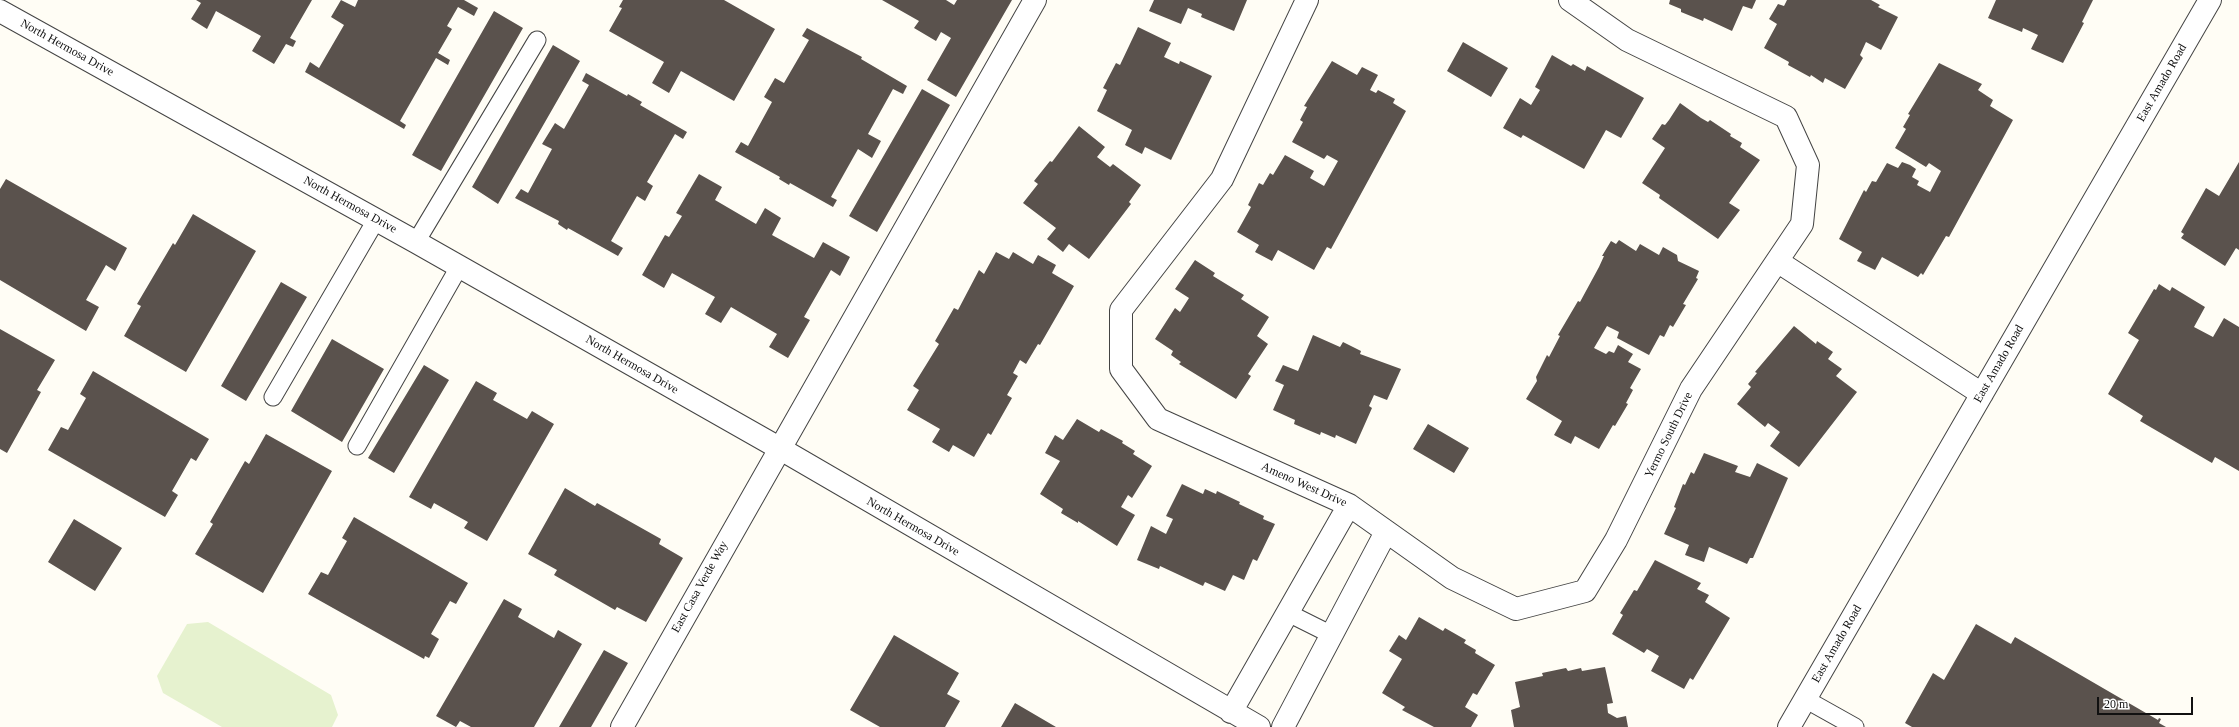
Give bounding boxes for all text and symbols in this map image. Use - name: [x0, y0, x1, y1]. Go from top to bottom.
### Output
- street label: North Hermosa Drive: [18, 16, 116, 80]
- street label: East Amado Road: [2134, 42, 2190, 124]
- street label: North Hermosa Drive: [301, 173, 399, 237]
- street label: East Amado Road: [1971, 323, 2027, 405]
- street label: North Hermosa Drive: [583, 333, 681, 397]
- street label: Yermo South Drive: [1642, 390, 1696, 480]
- street label: Ameno West Drive: [1259, 460, 1349, 510]
- street label: North Hermosa Drive: [864, 495, 962, 559]
- street label: East Casa Verde Way: [669, 539, 731, 635]
- street label: East Amado Road: [1809, 603, 1865, 685]
- scale bar: [2099, 689, 2195, 715]
- text: 20 m: [2104, 697, 2128, 711]

